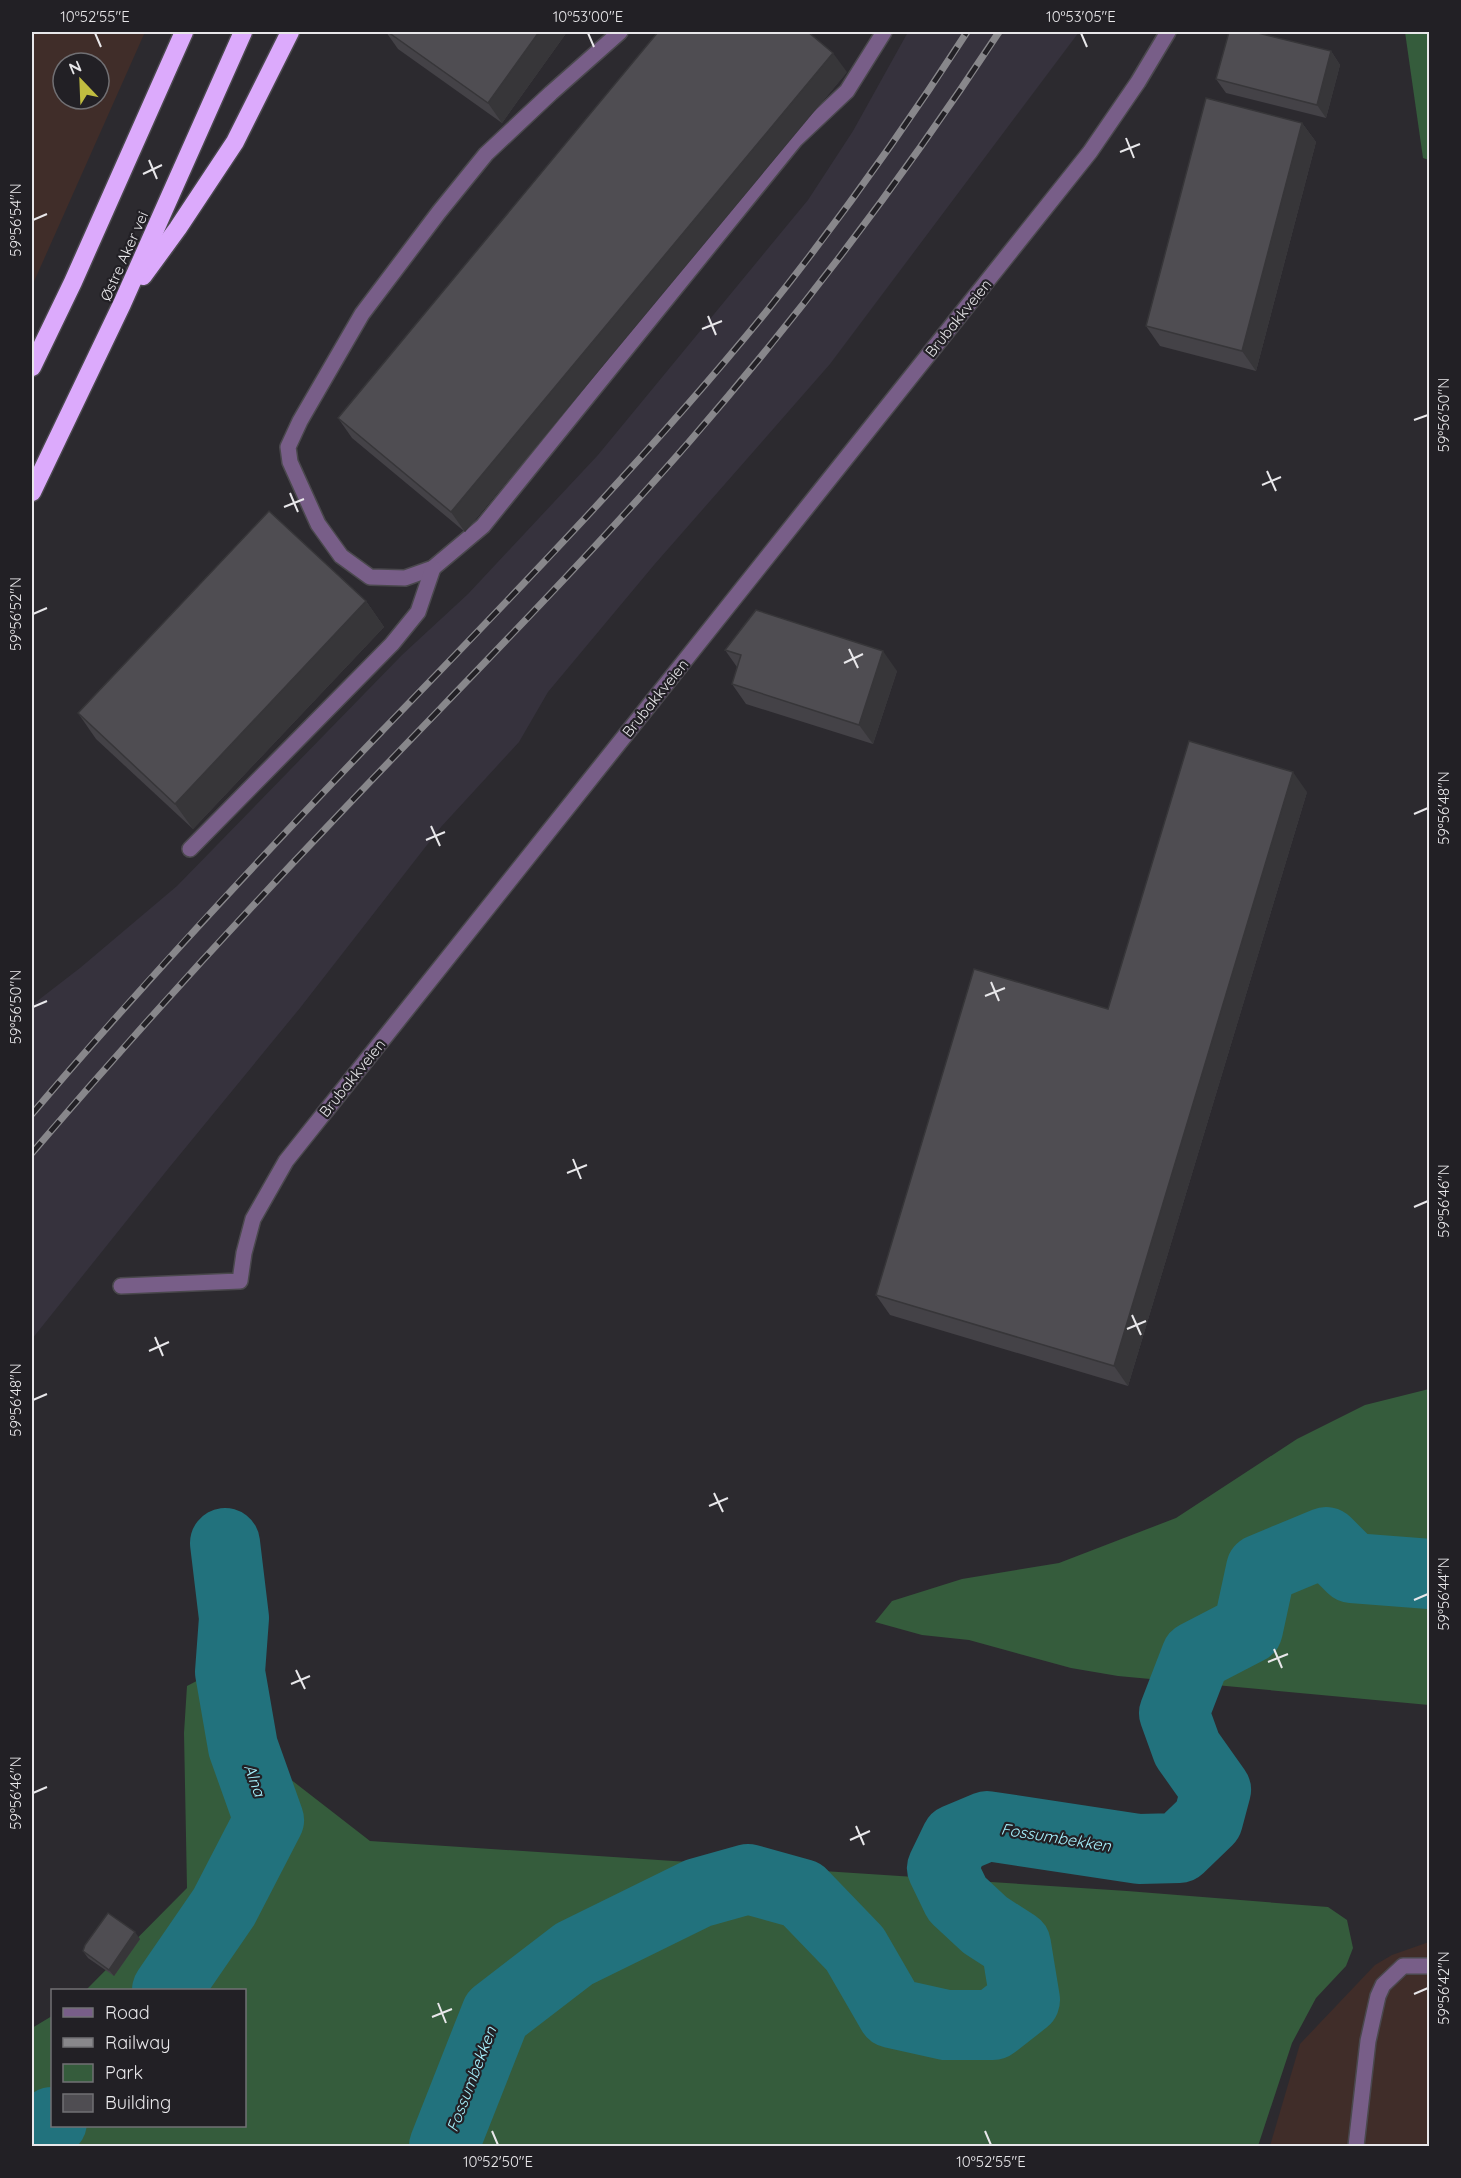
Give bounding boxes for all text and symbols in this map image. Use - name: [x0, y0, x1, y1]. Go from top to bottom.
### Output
- text: 10°52'55"E: [60, 7, 130, 26]
- text: 10°53'00"E: [553, 7, 623, 26]
- text: 10°53'05"E: [1046, 7, 1116, 26]
- north arrow: [51, 51, 111, 111]
- text: N: [66, 56, 84, 79]
- text: 59°56'54"N: [6, 183, 25, 257]
- street label: Østre Aker vei: [96, 208, 152, 304]
- street label: Brubakkveien: [921, 275, 995, 361]
- text: 59°56'50"N: [1434, 378, 1453, 452]
- text: 59°56'52"N: [6, 577, 25, 651]
- street label: Brubakkveien: [618, 655, 692, 741]
- text: 59°56'48"N: [1434, 771, 1453, 845]
- text: 59°56'50"N: [6, 970, 25, 1044]
- street label: Brubakkveien: [315, 1035, 389, 1121]
- text: 59°56'46"N: [1434, 1164, 1453, 1238]
- text: 59°56'48"N: [6, 1363, 25, 1437]
- text: 59°56'44"N: [1434, 1557, 1453, 1631]
- text: 59°56'46"N: [6, 1756, 25, 1830]
- water label: Alna: [240, 1761, 270, 1800]
- water label: Fossumbekken: [1000, 1818, 1113, 1856]
- text: 59°56'42"N: [1434, 1951, 1453, 2025]
- legend: [51, 1989, 246, 2127]
- text: Road: [105, 2001, 150, 2024]
- water label: Fossumbekken: [442, 2023, 500, 2134]
- text: Railway: [105, 2031, 171, 2054]
- text: Park: [105, 2061, 143, 2084]
- text: Building: [105, 2091, 171, 2114]
- text: 10°52'50"E: [463, 2152, 533, 2171]
- text: 10°52'55"E: [956, 2152, 1026, 2171]

